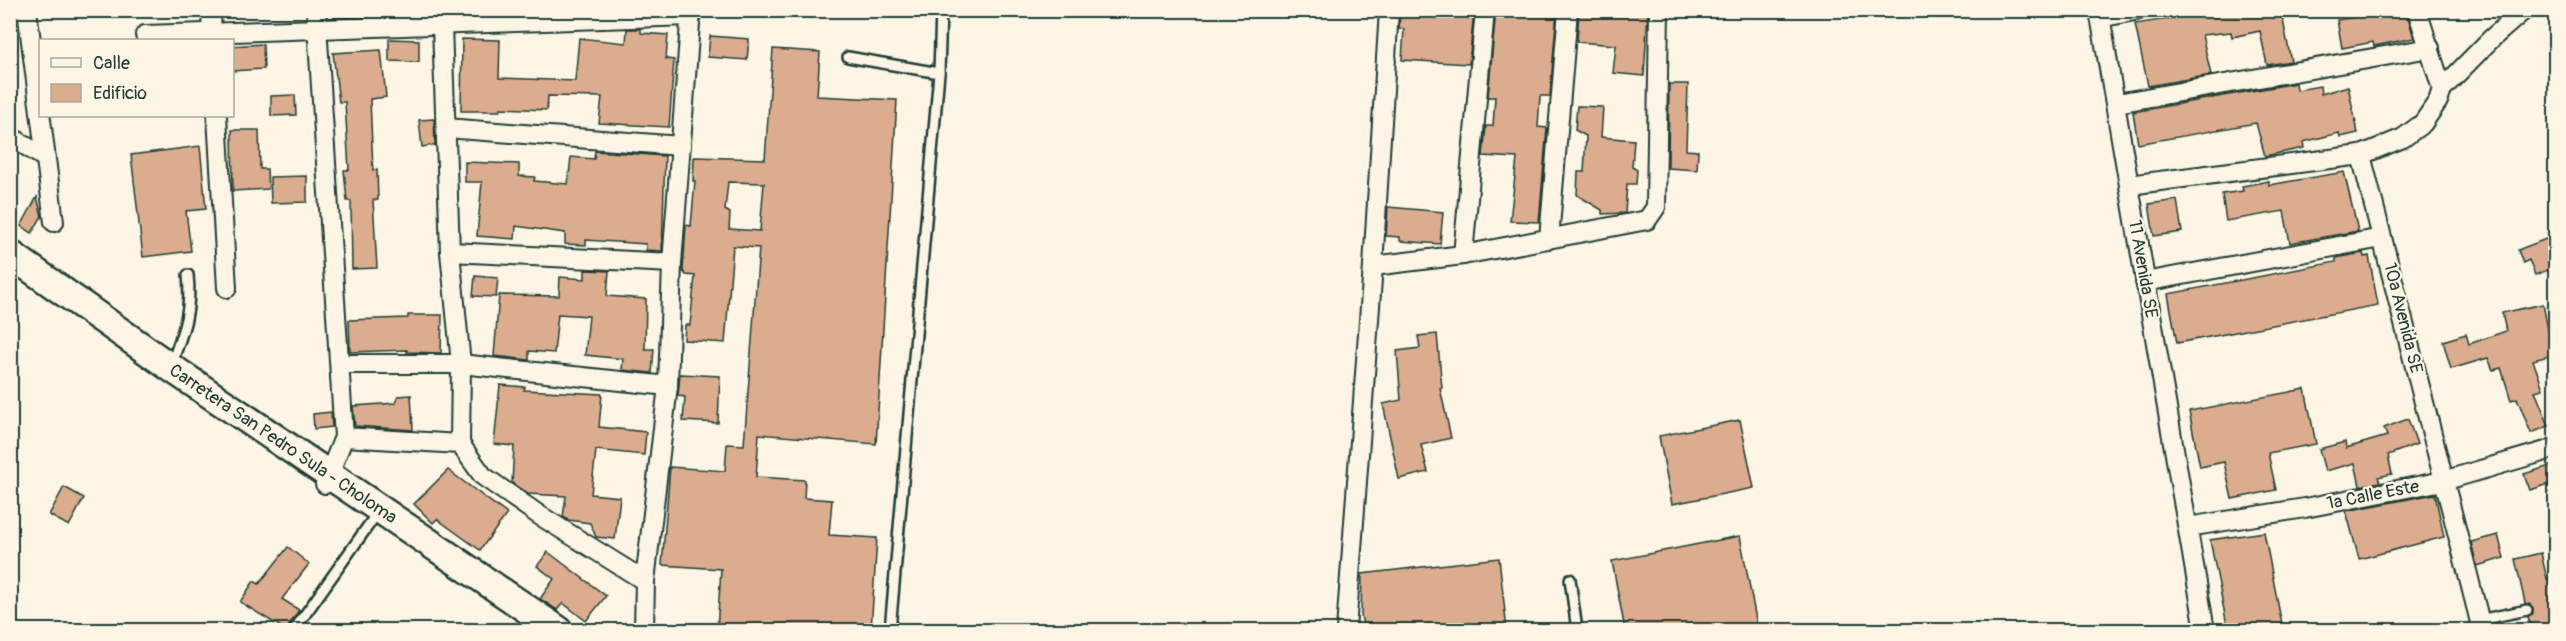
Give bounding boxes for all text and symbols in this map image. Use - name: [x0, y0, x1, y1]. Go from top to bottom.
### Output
- legend: [39, 39, 234, 117]
- text: Calle: [93, 52, 130, 75]
- text: Edificio: [93, 82, 147, 105]
- street label: 11 Avenida SE: [2123, 218, 2163, 320]
- street label: 10a Avenida SE: [2378, 260, 2428, 376]
- street label: Carretera San Pedro Sula - Choloma: [165, 359, 401, 529]
- street label: 1a Calle Este: [2325, 475, 2421, 515]

